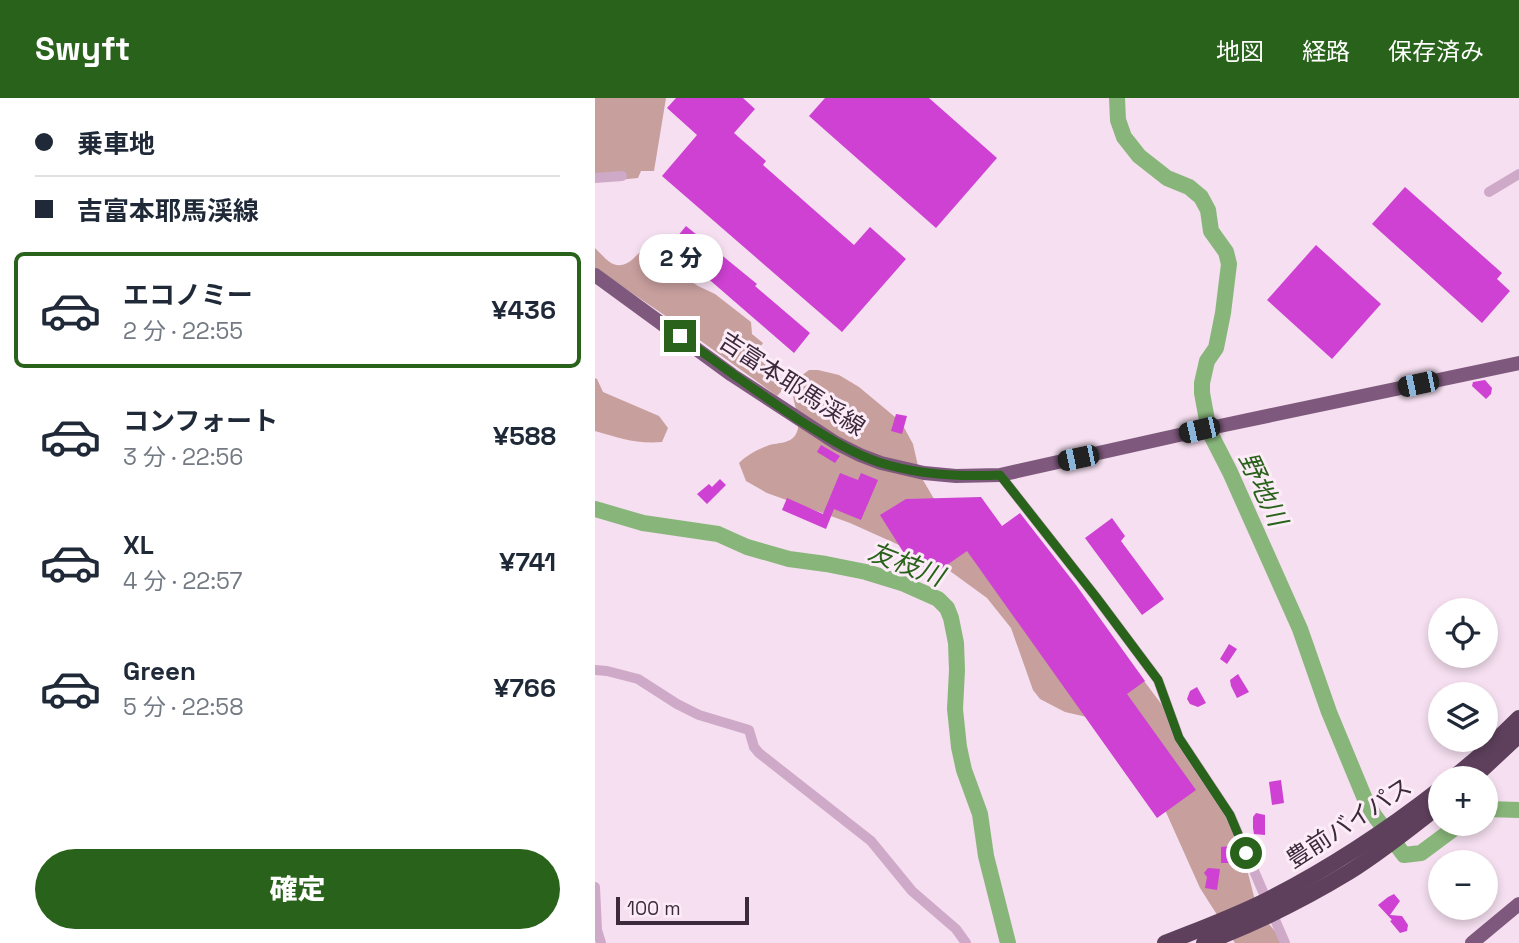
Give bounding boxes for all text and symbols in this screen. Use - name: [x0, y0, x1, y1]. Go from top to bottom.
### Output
- text: Swyft: [35, 28, 130, 70]
- text: 地図: [1216, 36, 1264, 67]
- text: 経路: [1302, 36, 1350, 67]
- text: 保存済み: [1388, 36, 1484, 67]
- text: 乗車地: [77, 127, 155, 161]
- text: 吉富本耶馬渓線: [77, 194, 259, 228]
- callout: 2 分: [638, 234, 722, 284]
- text: 2 分: [660, 243, 702, 273]
- text: エコノミー: [123, 278, 253, 312]
- icon: car: [39, 279, 102, 342]
- text: ¥436: [491, 293, 556, 327]
- text: 2 分 · 22:55: [123, 316, 243, 346]
- route end: [664, 320, 696, 352]
- street label: 吉富本耶馬渓線: [713, 325, 871, 442]
- car: [1396, 369, 1441, 399]
- text: コンフォート: [123, 404, 278, 438]
- icon: car: [39, 405, 102, 468]
- car: [1177, 415, 1222, 445]
- text: ¥588: [493, 419, 556, 453]
- text: 3 分 · 22:56: [123, 442, 243, 472]
- car: [1056, 443, 1101, 473]
- water label: 野地川: [1231, 446, 1296, 534]
- text: XL: [123, 528, 154, 562]
- icon: car: [39, 531, 102, 594]
- water label: 友枝川: [863, 534, 951, 595]
- text: ¥741: [499, 545, 556, 579]
- text: 4 分 · 22:57: [123, 566, 242, 596]
- map controls: [1428, 598, 1498, 920]
- button: locate: [1428, 598, 1498, 668]
- text: Green: [123, 654, 196, 688]
- icon: car: [39, 657, 102, 720]
- text: ¥766: [493, 671, 556, 705]
- button: layers: [1428, 682, 1498, 752]
- text: 5 分 · 22:58: [123, 692, 243, 722]
- button: +: [1428, 766, 1498, 836]
- street label: 豊前バイパス: [1280, 770, 1417, 875]
- route start: [1230, 837, 1262, 869]
- button: 確定: [35, 849, 560, 929]
- button: −: [1428, 850, 1498, 920]
- scale bar: [616, 894, 749, 926]
- text: 100 m: [627, 896, 681, 921]

